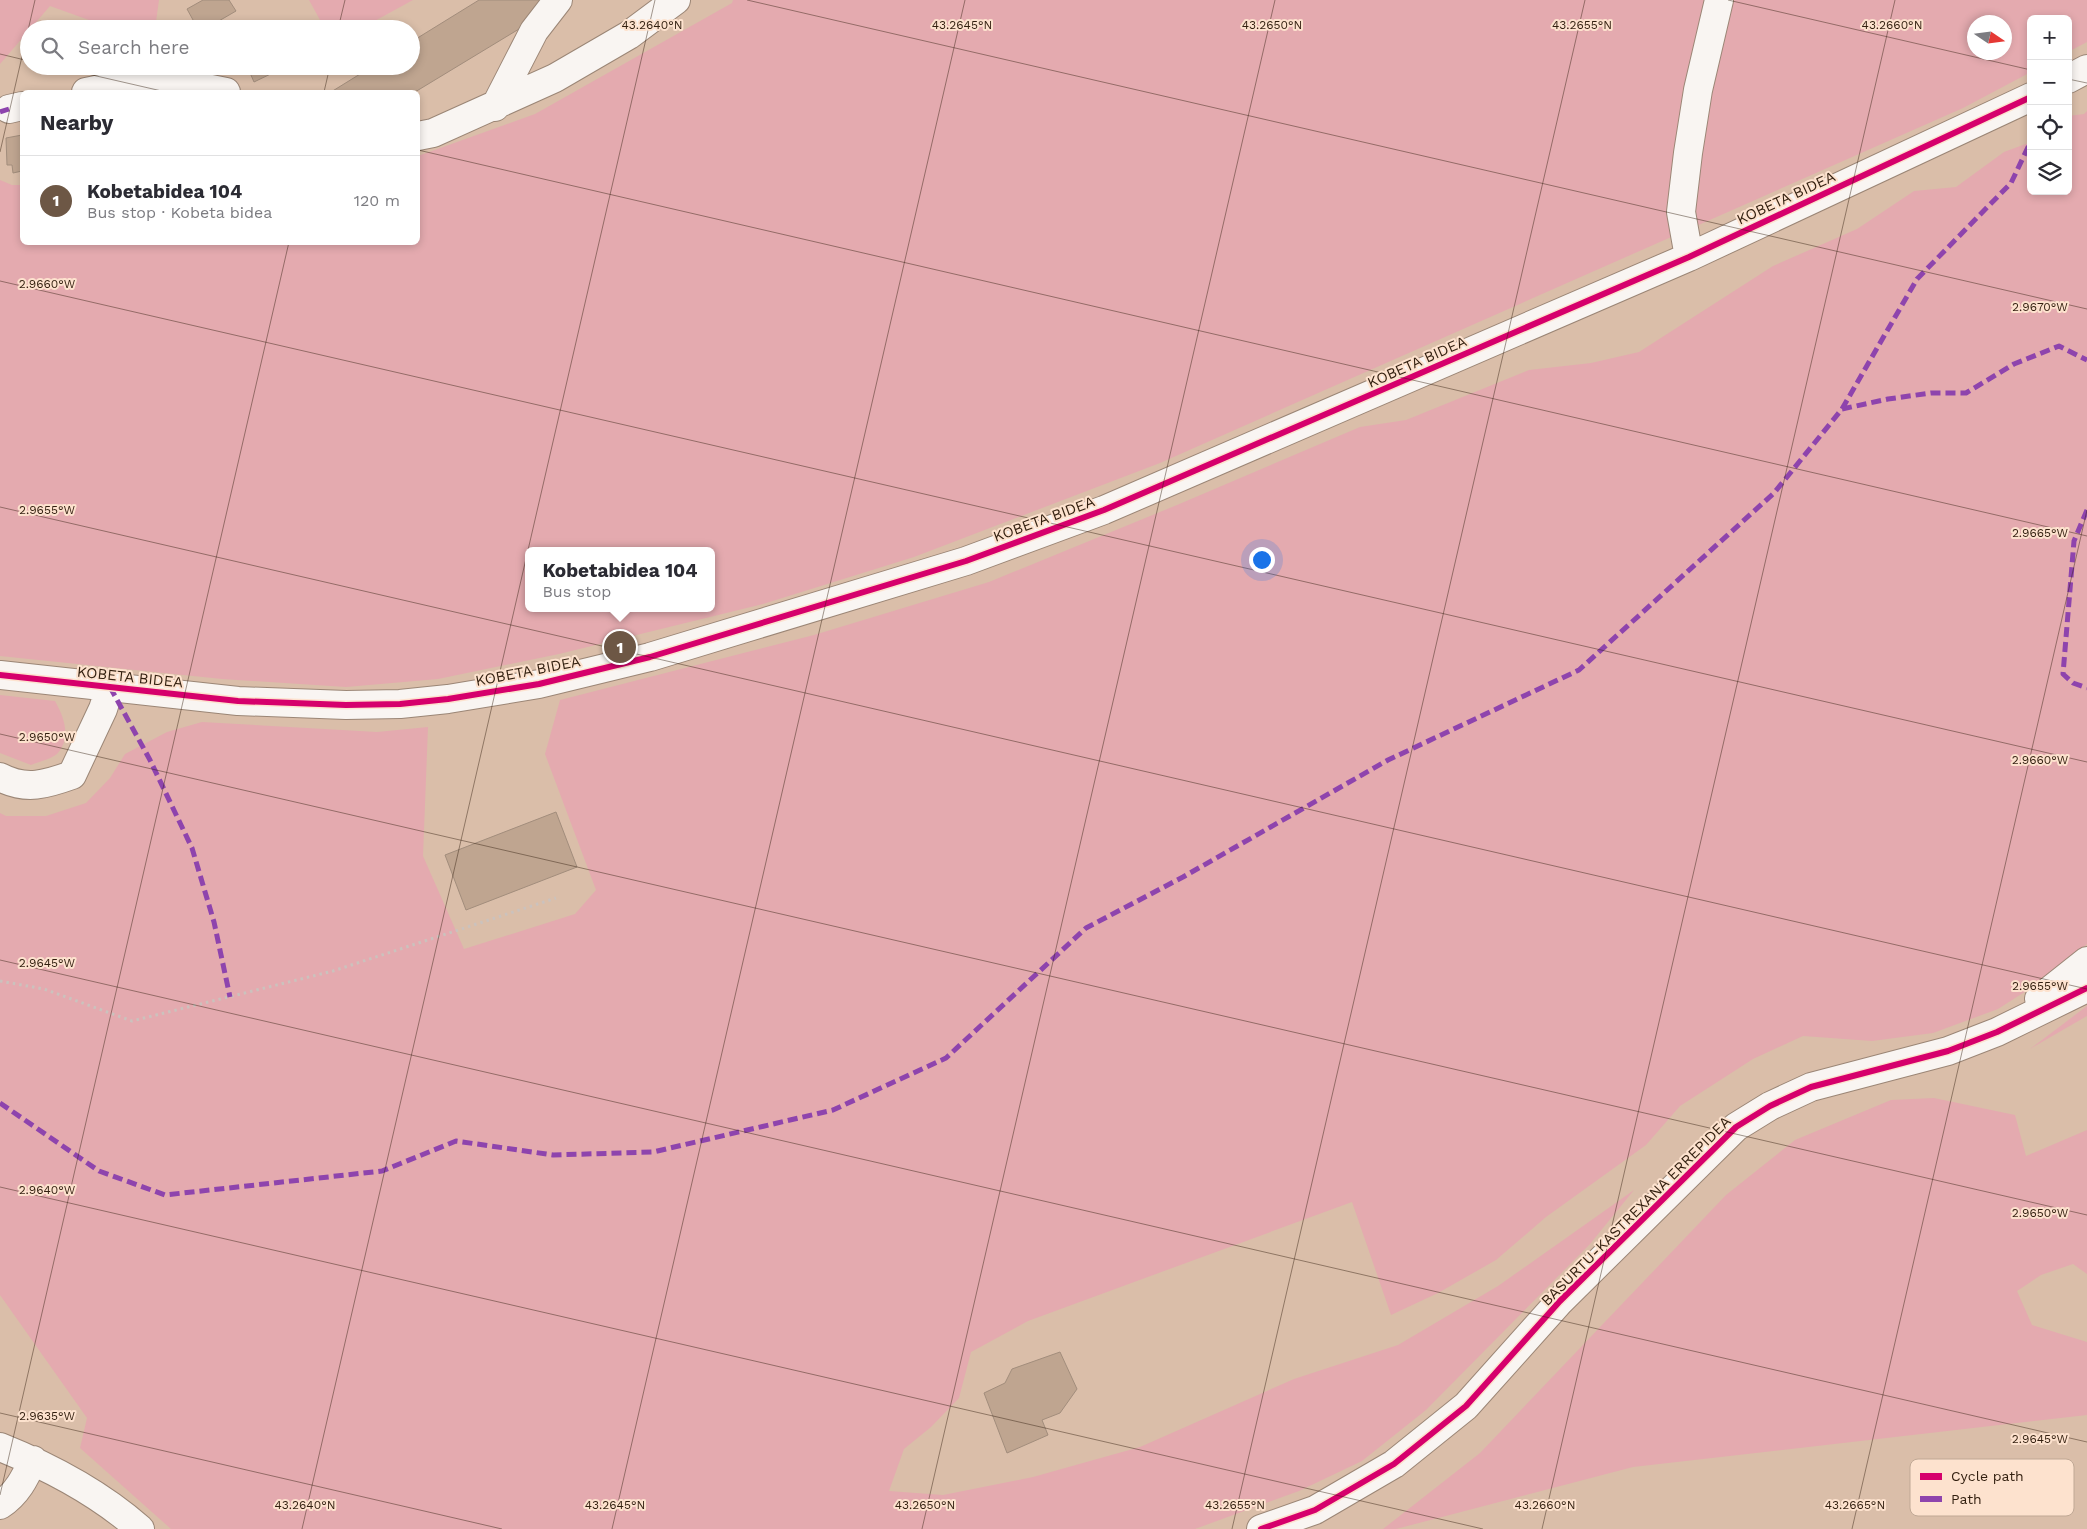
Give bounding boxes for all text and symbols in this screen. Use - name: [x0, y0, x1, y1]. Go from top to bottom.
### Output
- north arrow: [1967, 15, 2012, 60]
- map controls: [2027, 15, 2072, 195]
- button: +: [2027, 15, 2072, 60]
- text: 43.2640°N: [622, 18, 682, 32]
- text: 43.2645°N: [932, 18, 992, 32]
- text: 43.2650°N: [1242, 18, 1302, 32]
- text: 43.2655°N: [1552, 18, 1612, 32]
- text: 43.2660°N: [1862, 18, 1922, 32]
- search box: [20, 20, 420, 75]
- icon: search: [38, 34, 66, 62]
- text: Search here: [78, 36, 189, 59]
- button: −: [2027, 60, 2072, 105]
- button: locate: [2027, 105, 2072, 150]
- text: Nearby: [40, 110, 113, 135]
- button: layers: [2027, 150, 2072, 195]
- street label: KOBETA BIDEA: [1734, 167, 1838, 229]
- text: Kobetabidea 104: [87, 180, 242, 203]
- text: 1: [53, 191, 59, 210]
- text: 120 m: [354, 191, 400, 210]
- text: Bus stop · Kobeta bidea: [87, 203, 272, 222]
- text: 2.9660°W: [19, 277, 76, 291]
- text: 2.9670°W: [2012, 300, 2068, 314]
- street label: KOBETA BIDEA: [1365, 332, 1469, 392]
- street label: KOBETA BIDEA: [991, 492, 1097, 546]
- text: 2.9655°W: [19, 503, 75, 517]
- text: 2.9665°W: [2012, 526, 2069, 540]
- popup: [525, 547, 715, 612]
- your location: [1249, 547, 1275, 573]
- text: Kobetabidea 104: [542, 559, 698, 582]
- text: Bus stop: [542, 582, 611, 601]
- pin: 1: [604, 628, 636, 666]
- street label: KOBETA BIDEA: [474, 652, 582, 690]
- street label: KOBETA BIDEA: [76, 662, 184, 692]
- text: 2.9650°W: [19, 730, 76, 744]
- text: 2.9660°W: [2012, 753, 2069, 767]
- text: 2.9645°W: [19, 956, 76, 970]
- text: 2.9655°W: [2012, 979, 2068, 993]
- street label: BASURTU-KASTREXANA ERREPIDEA: [1537, 1112, 1735, 1310]
- text: 2.9640°W: [19, 1183, 76, 1197]
- text: 2.9650°W: [2012, 1206, 2069, 1220]
- text: 2.9635°W: [19, 1409, 75, 1423]
- text: 2.9645°W: [2012, 1432, 2069, 1446]
- legend: [1910, 1459, 2074, 1516]
- text: Cycle path: [1951, 1468, 2024, 1484]
- text: Path: [1951, 1491, 1982, 1507]
- text: 43.2640°N: [275, 1498, 335, 1512]
- text: 43.2645°N: [585, 1498, 645, 1512]
- text: 43.2650°N: [895, 1498, 955, 1512]
- text: 43.2655°N: [1205, 1498, 1265, 1512]
- text: 43.2660°N: [1515, 1498, 1575, 1512]
- text: 43.2665°N: [1825, 1498, 1885, 1512]

